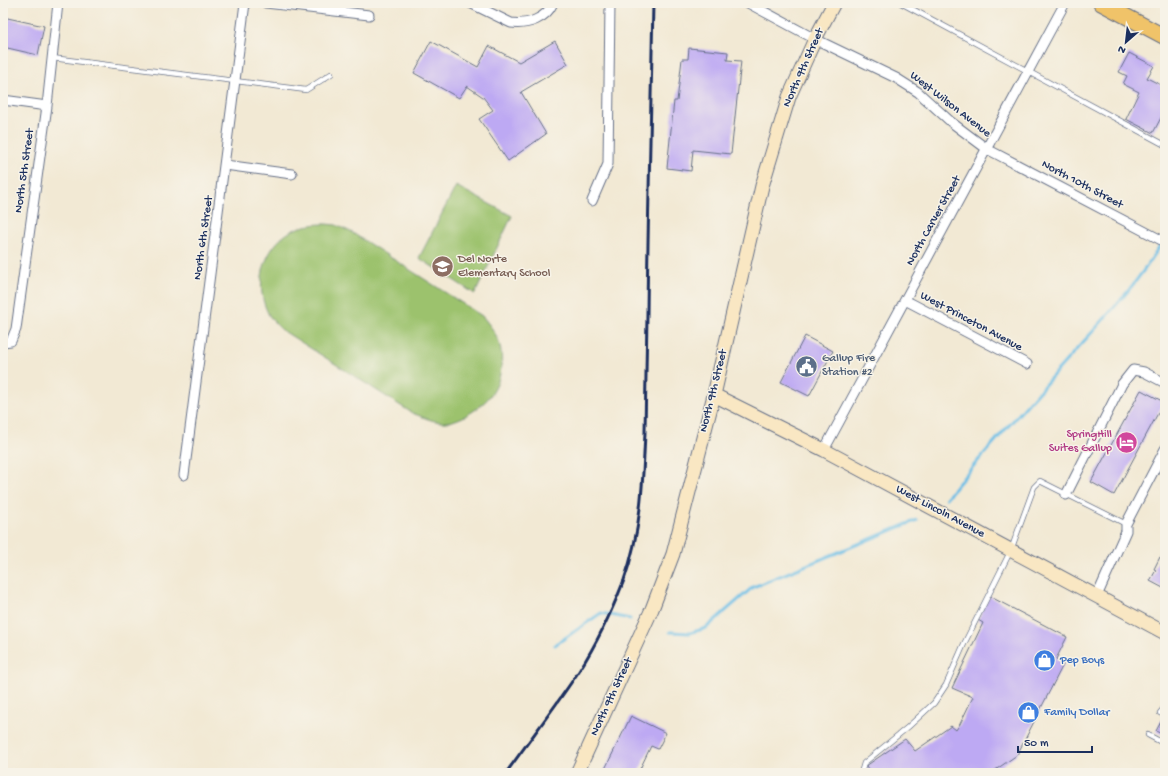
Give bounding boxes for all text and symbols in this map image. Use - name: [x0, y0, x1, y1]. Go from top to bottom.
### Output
- north arrow: [1106, 22, 1146, 62]
- street label: North 9th Street: [780, 25, 828, 110]
- text: N: [1116, 42, 1128, 56]
- street label: West Wilson Avenue: [907, 69, 994, 142]
- street label: North 5th Street: [12, 127, 38, 214]
- street label: North 10th Street: [1039, 158, 1126, 213]
- street label: North Carver Street: [904, 173, 965, 268]
- street label: North 6th Street: [191, 194, 217, 281]
- place label: Del Norte Elementary School: [457, 253, 551, 281]
- school or university icon: Del Norte Elementary School: [430, 254, 456, 280]
- street label: West Princeton Avenue: [917, 289, 1025, 355]
- street label: North 9th Street: [697, 347, 731, 434]
- place label: Gallup Fire Station #2: [822, 352, 876, 380]
- public building icon: Gallup Fire Station #2: [794, 353, 820, 379]
- place label: SpringHill Suites Gallup: [1049, 428, 1112, 456]
- hotel icon: SpringHill Suites Gallup: [1114, 429, 1140, 455]
- street label: West Lincoln Avenue: [893, 483, 988, 542]
- shop icon: Pep Boys: [1031, 648, 1057, 674]
- place label: Pep Boys: [1059, 654, 1105, 668]
- street label: North 9th Street: [588, 655, 637, 738]
- shop icon: Family Dollar: [1016, 700, 1042, 726]
- place label: Family Dollar: [1043, 706, 1111, 720]
- scale bar: [1018, 728, 1092, 754]
- text: 50 m: [1024, 737, 1049, 751]

